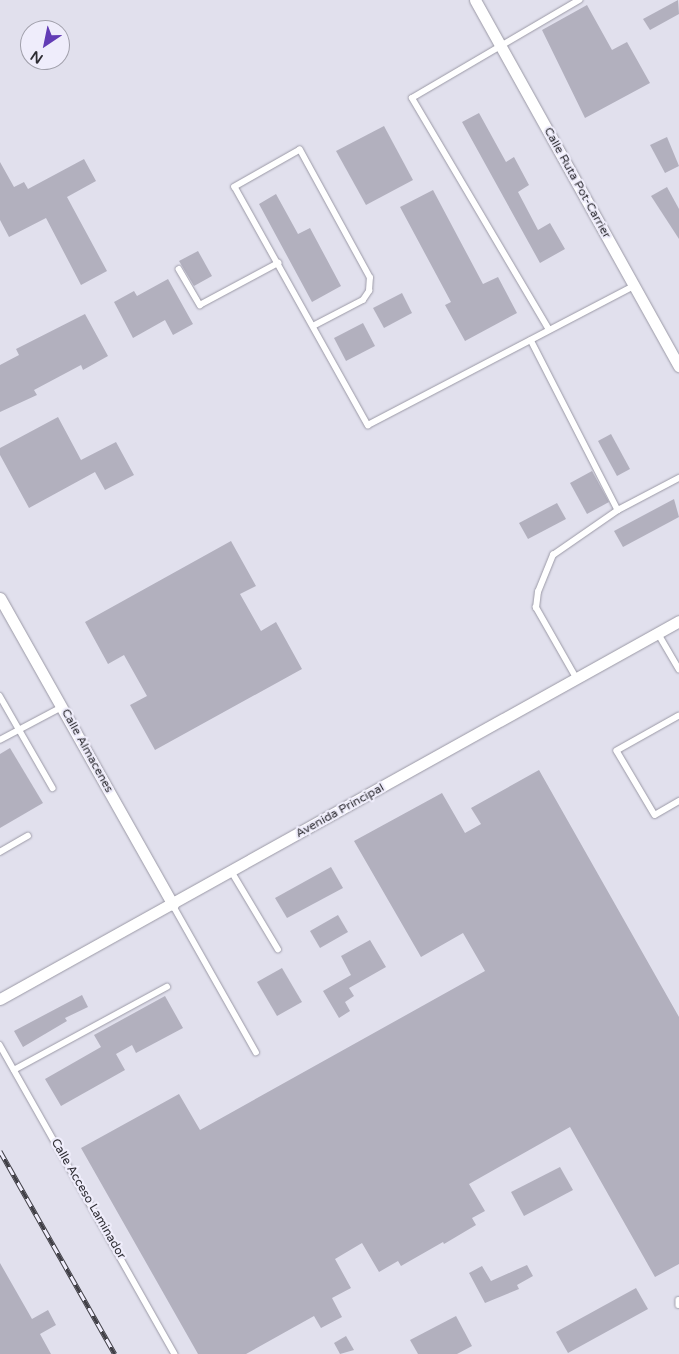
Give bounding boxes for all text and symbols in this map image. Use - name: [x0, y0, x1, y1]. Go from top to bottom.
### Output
- north arrow: [20, 20, 70, 70]
- text: N: [27, 47, 46, 67]
- street label: Calle Ruta Pot-Carrier: [541, 125, 613, 241]
- street label: Calle Almacenes: [58, 707, 116, 795]
- street label: Avenida Principal: [293, 781, 387, 841]
- street label: Calle Acceso Laminador: [48, 1136, 128, 1262]

